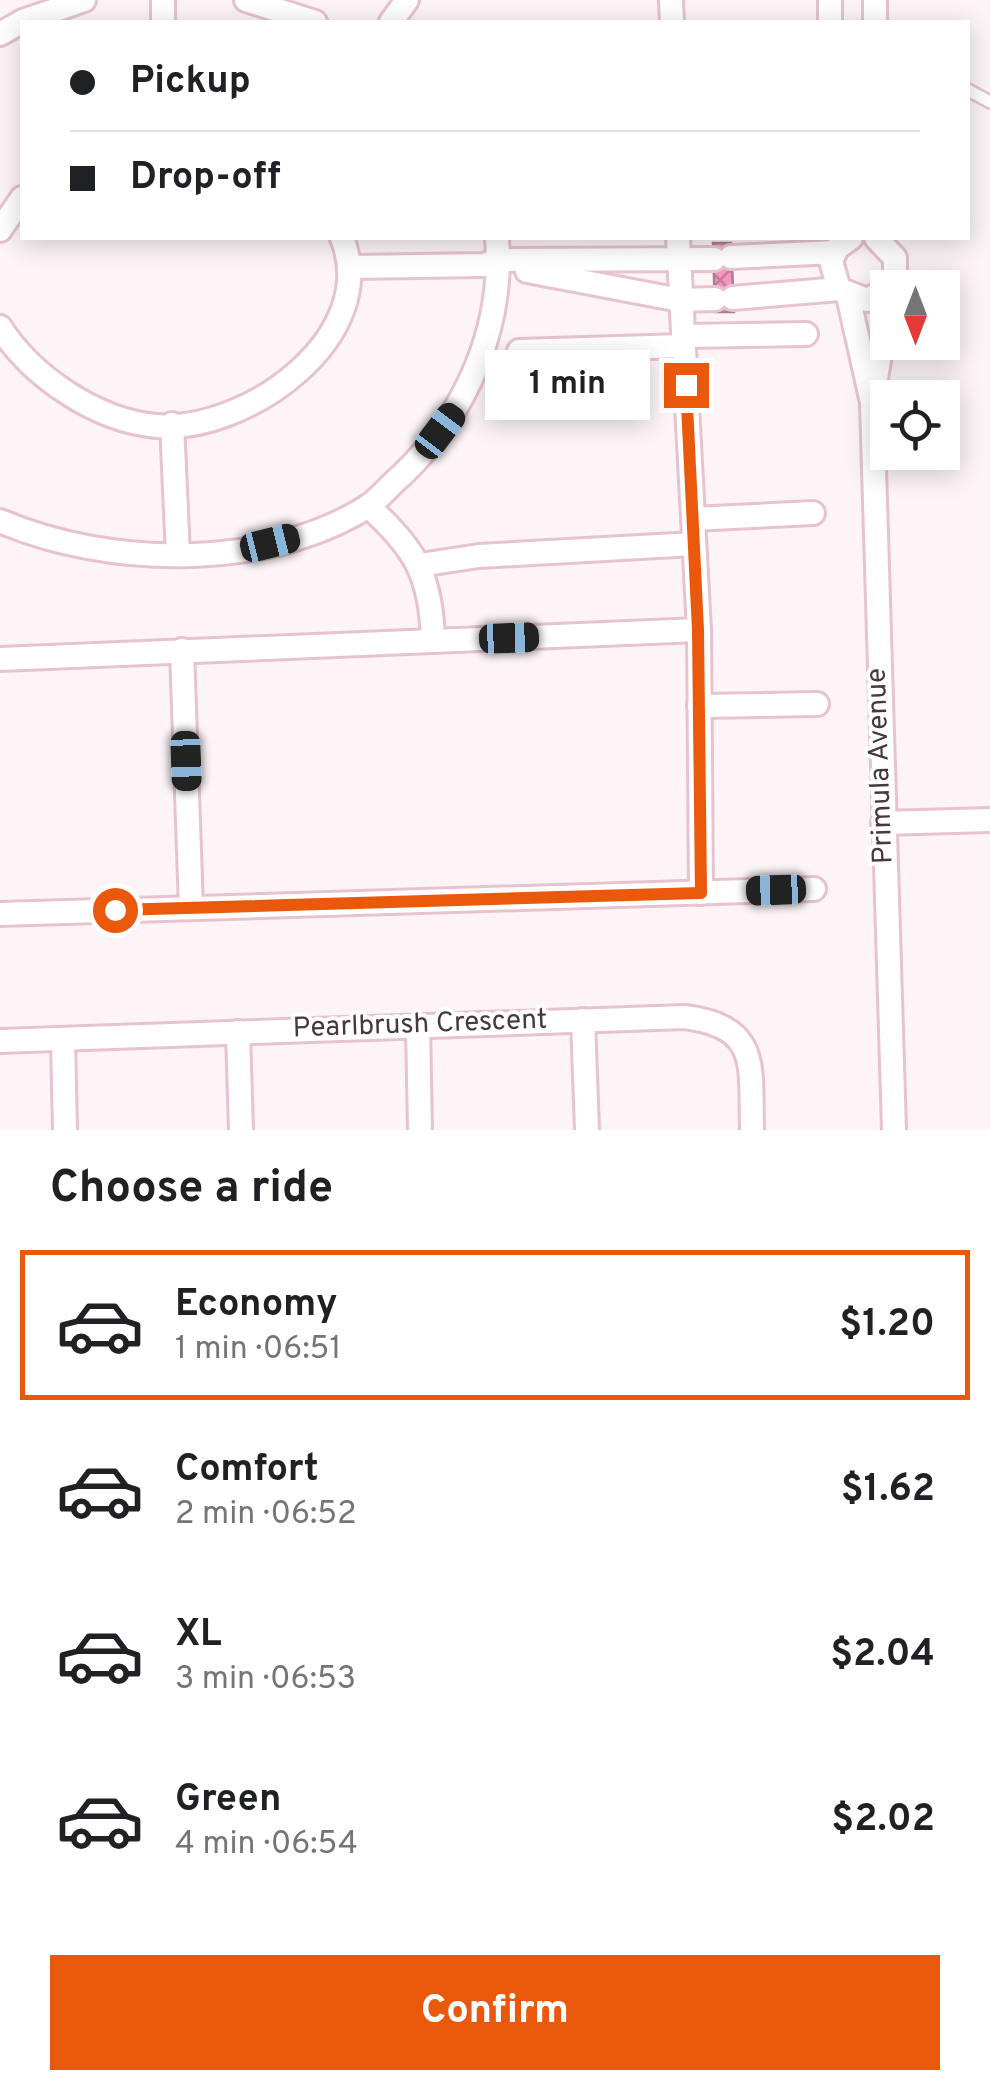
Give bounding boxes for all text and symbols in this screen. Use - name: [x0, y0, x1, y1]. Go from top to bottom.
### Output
- text: Pickup: [130, 58, 251, 107]
- text: Drop-off: [130, 154, 281, 203]
- north arrow: [870, 270, 960, 360]
- map controls: [870, 270, 960, 470]
- callout: 1 min: [486, 350, 651, 420]
- route end: [664, 363, 709, 408]
- text: 1 min: [529, 365, 606, 405]
- button: locate: [870, 380, 960, 470]
- car: [410, 398, 470, 464]
- car: [237, 521, 303, 565]
- car: [478, 622, 540, 654]
- street label: Primula Avenue: [860, 667, 902, 865]
- car: [170, 730, 202, 792]
- car: [745, 874, 807, 906]
- route start: [93, 888, 138, 933]
- street label: Pearlbrush Crescent: [292, 1003, 548, 1047]
- text: Choose a ride: [50, 1161, 333, 1218]
- icon: car: [55, 1280, 145, 1370]
- text: Economy: [175, 1281, 337, 1330]
- text: $1.20: [839, 1301, 935, 1350]
- text: 1 min · 06:51: [175, 1330, 341, 1370]
- icon: car: [55, 1445, 145, 1535]
- text: Comfort: [175, 1446, 319, 1495]
- text: $1.62: [841, 1466, 935, 1515]
- text: 2 min · 06:52: [175, 1495, 357, 1535]
- icon: car: [55, 1610, 145, 1700]
- text: XL: [175, 1611, 222, 1660]
- text: $2.04: [830, 1631, 935, 1680]
- text: 3 min · 06:53: [175, 1660, 356, 1700]
- icon: car: [55, 1775, 145, 1865]
- text: Green: [175, 1776, 281, 1825]
- text: $2.02: [831, 1796, 935, 1845]
- text: 4 min · 06:54: [175, 1825, 358, 1865]
- button: Confirm: [50, 1955, 940, 2070]

